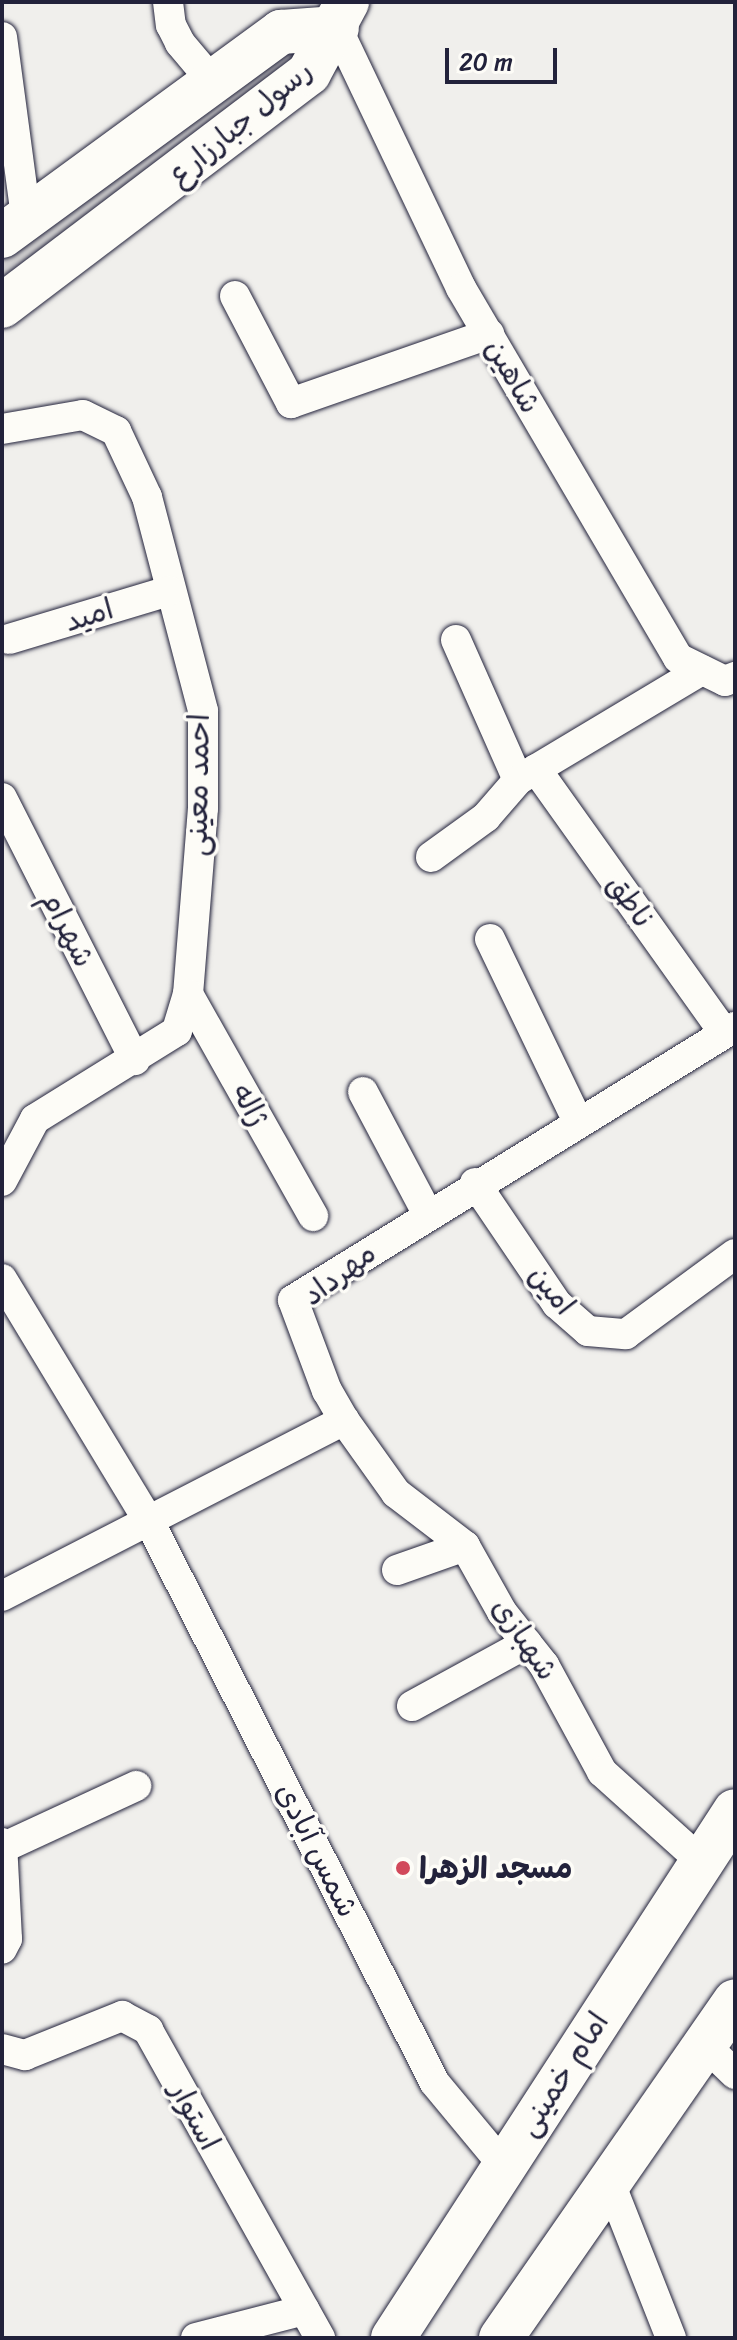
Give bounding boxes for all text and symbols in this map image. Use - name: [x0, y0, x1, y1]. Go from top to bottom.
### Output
- scale bar: [449, 32, 561, 82]
- text: 20 m: [459, 41, 513, 83]
- street label: رسول جبارزارع: [161, 52, 319, 194]
- street label: شاهین: [477, 332, 549, 420]
- street label: امید: [60, 591, 118, 639]
- street label: احمد معینی: [179, 713, 217, 857]
- street label: ناطق: [599, 867, 661, 935]
- street label: شهرام: [34, 885, 102, 973]
- street label: ژاله: [224, 1077, 276, 1133]
- street label: مهرداد: [295, 1235, 383, 1313]
- street label: امین: [521, 1258, 583, 1322]
- street label: شهبازی: [484, 1591, 566, 1687]
- street label: شمس آبادی: [268, 1777, 366, 1923]
- place label: مسجد الزهرا: [419, 1850, 572, 1886]
- marker: مسجد الزهرا: [394, 1859, 412, 1877]
- street label: امام خمینی: [510, 2005, 616, 2143]
- street label: استوار: [162, 2076, 228, 2156]

